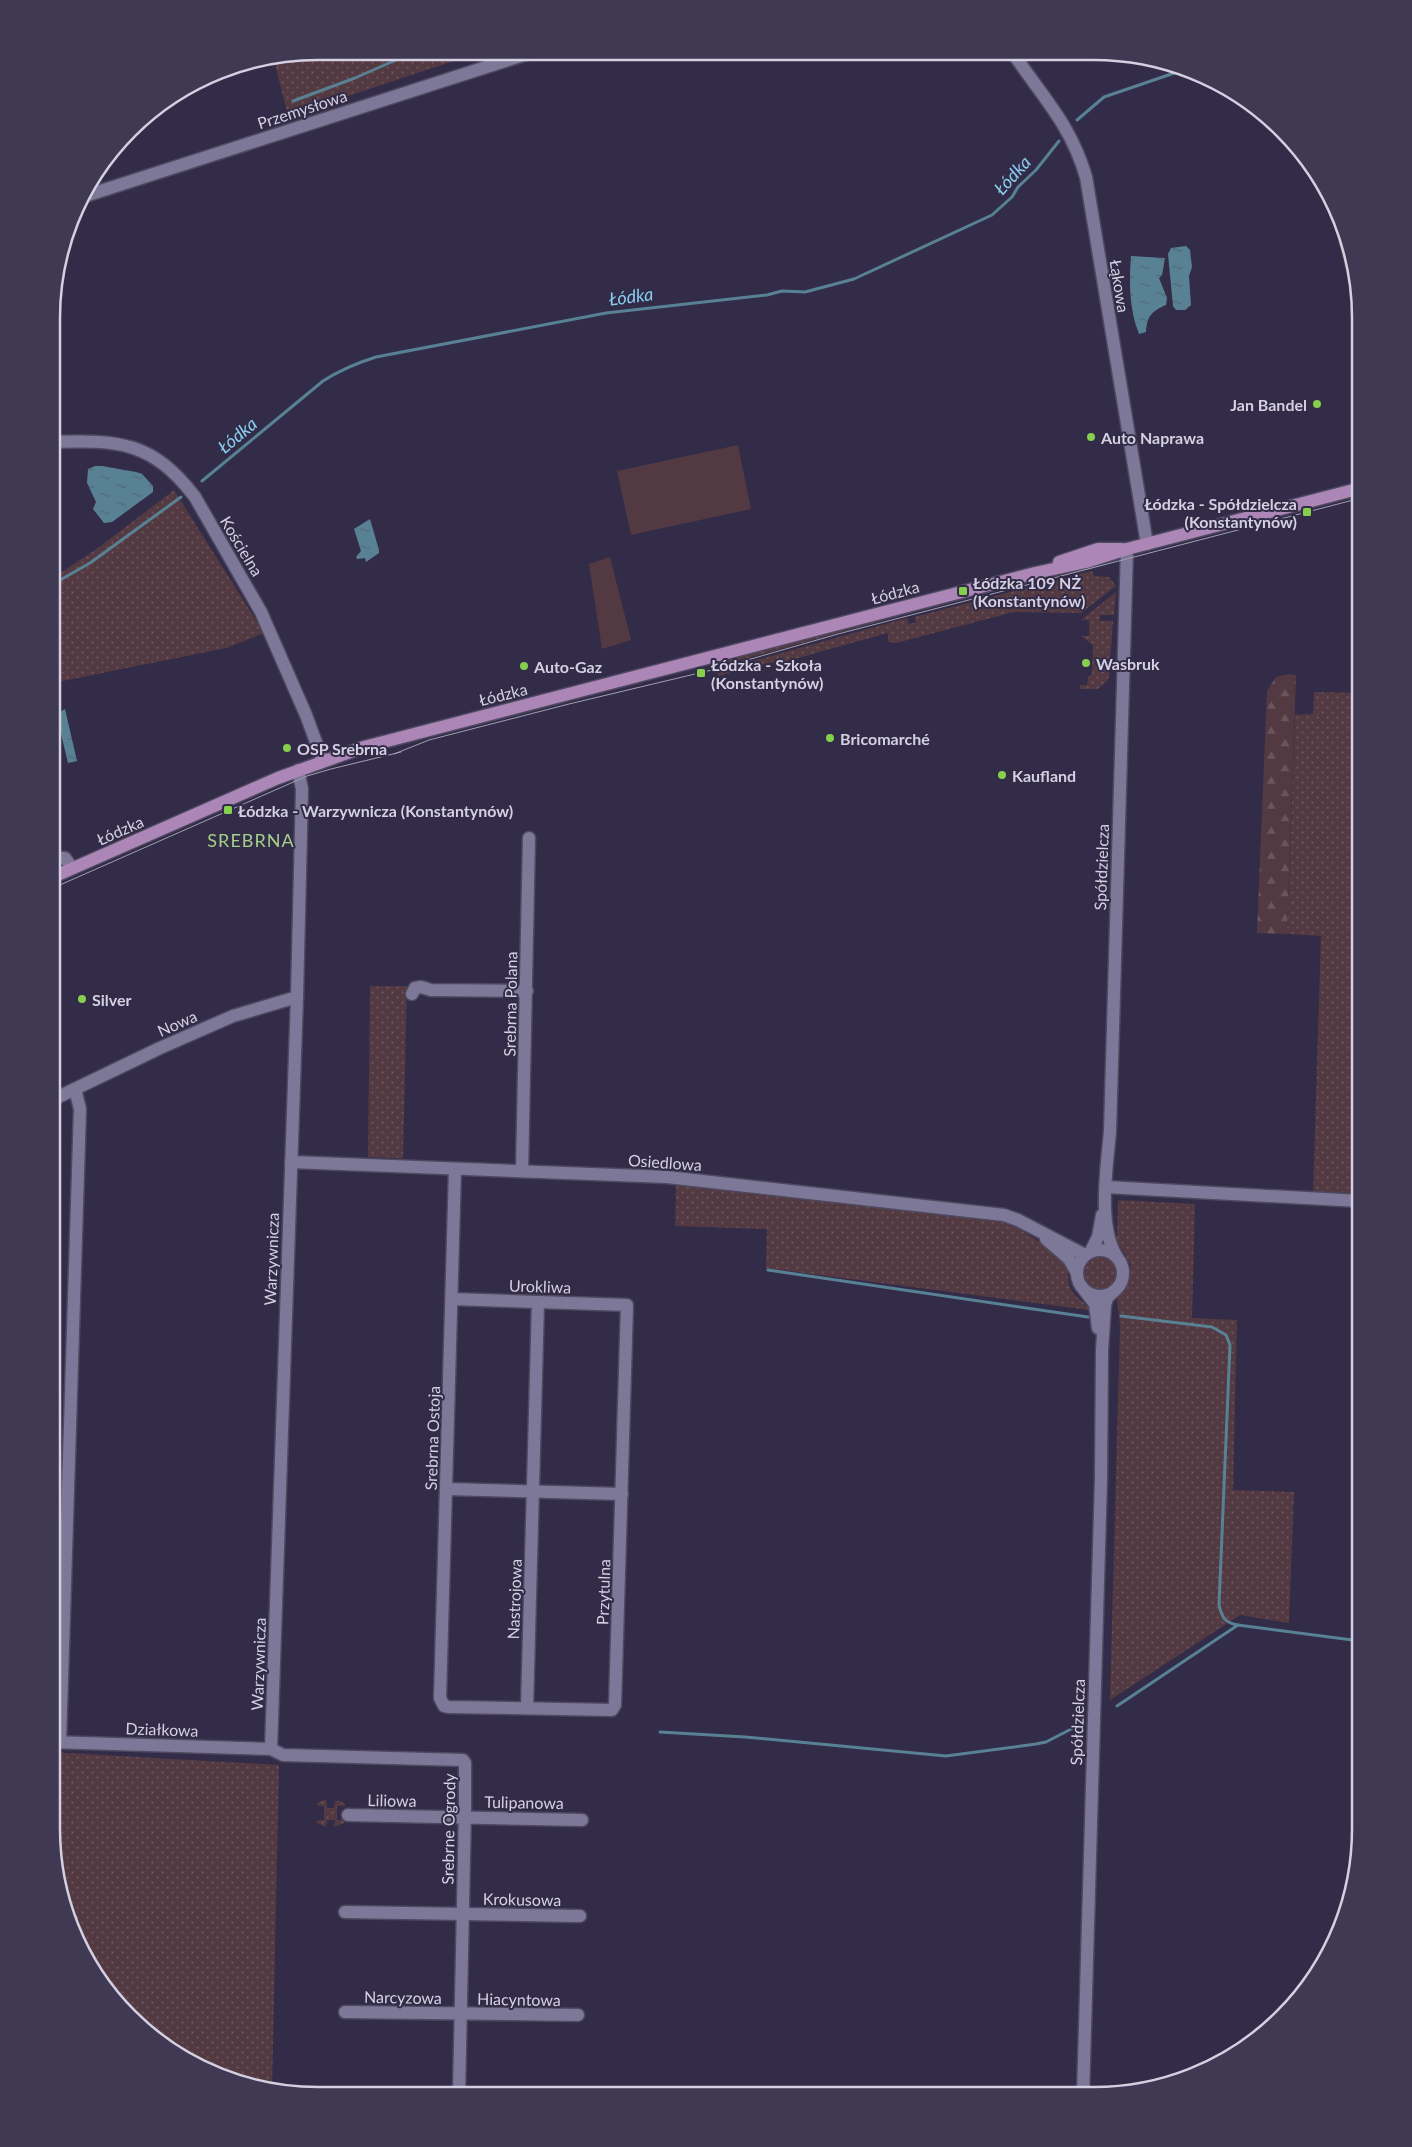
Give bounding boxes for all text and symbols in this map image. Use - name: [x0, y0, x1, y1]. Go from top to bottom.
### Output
- street label: Przemysłowa: [255, 86, 349, 132]
- water label: Łódka: [989, 151, 1035, 199]
- street label: Łąkowa: [1106, 258, 1134, 314]
- water label: Łódka: [608, 282, 654, 310]
- place label: Jan Bandel: [1230, 395, 1307, 414]
- marker: Jan Bandel: [1311, 398, 1323, 410]
- water label: Łódka: [213, 412, 261, 458]
- place label: Auto Naprawa: [1100, 428, 1204, 447]
- marker: Auto Naprawa: [1085, 431, 1097, 443]
- place label: Łódzka - Spółdzielcza (Konstantynów): [1144, 494, 1297, 531]
- marker: Łódzka - Spółdzielcza (Konstantynów): [1301, 506, 1313, 518]
- street label: Kościelna: [217, 513, 267, 579]
- place label: Łódzka 109 NŻ (Konstantynów): [973, 573, 1085, 610]
- street label: Łódzka: [869, 576, 921, 608]
- marker: Łódzka 109 NŻ (Konstantynów): [957, 585, 969, 597]
- place label: Wasbruk: [1096, 654, 1160, 673]
- place label: Łódzka - Szkoła (Konstantynów): [711, 655, 823, 692]
- place label: Auto-Gaz: [533, 657, 602, 676]
- marker: Wasbruk: [1080, 657, 1092, 669]
- marker: Auto-Gaz: [518, 660, 530, 672]
- marker: Łódzka - Szkoła (Konstantynów): [695, 667, 707, 679]
- street label: Łódzka: [477, 679, 529, 709]
- place label: Bricomarché: [840, 729, 930, 748]
- marker: Bricomarché: [824, 732, 836, 744]
- place label: OSP Srebrna: [297, 739, 387, 758]
- marker: OSP Srebrna: [281, 742, 293, 754]
- place label: Kaufland: [1012, 766, 1076, 785]
- marker: Kaufland: [996, 769, 1008, 781]
- place label: Łódzka - Warzywnicza (Konstantynów): [238, 801, 513, 820]
- marker: Łódzka - Warzywnicza (Konstantynów): [222, 804, 234, 816]
- street label: Łódzka: [94, 811, 146, 849]
- street label: Spółdzielcza: [1090, 823, 1112, 911]
- district label: SREBRNA: [207, 829, 295, 851]
- street label: Srebrna Polana: [500, 951, 520, 1057]
- place label: Silver: [92, 990, 132, 1009]
- marker: Silver: [76, 993, 88, 1005]
- street label: Nowa: [154, 1006, 200, 1040]
- street label: Osiedlowa: [627, 1150, 703, 1174]
- street label: Warzywnicza: [260, 1212, 282, 1306]
- street label: Urokliwa: [509, 1275, 571, 1297]
- street label: Srebrna Ostoja: [421, 1386, 443, 1490]
- street label: Nastrojowa: [503, 1559, 525, 1639]
- street label: Przytulna: [592, 1559, 614, 1625]
- street label: Warzywnicza: [247, 1617, 269, 1711]
- street label: Spółdzielcza: [1066, 1678, 1088, 1766]
- street label: Działkowa: [125, 1718, 199, 1740]
- street label: Srebrne Ogrody: [438, 1772, 458, 1885]
- street label: Liliowa: [367, 1790, 417, 1810]
- street label: Tulipanowa: [484, 1792, 564, 1812]
- street label: Krokusowa: [483, 1889, 561, 1909]
- street label: Narcyzowa: [364, 1987, 442, 2007]
- street label: Hiacyntowa: [477, 1989, 561, 2009]

